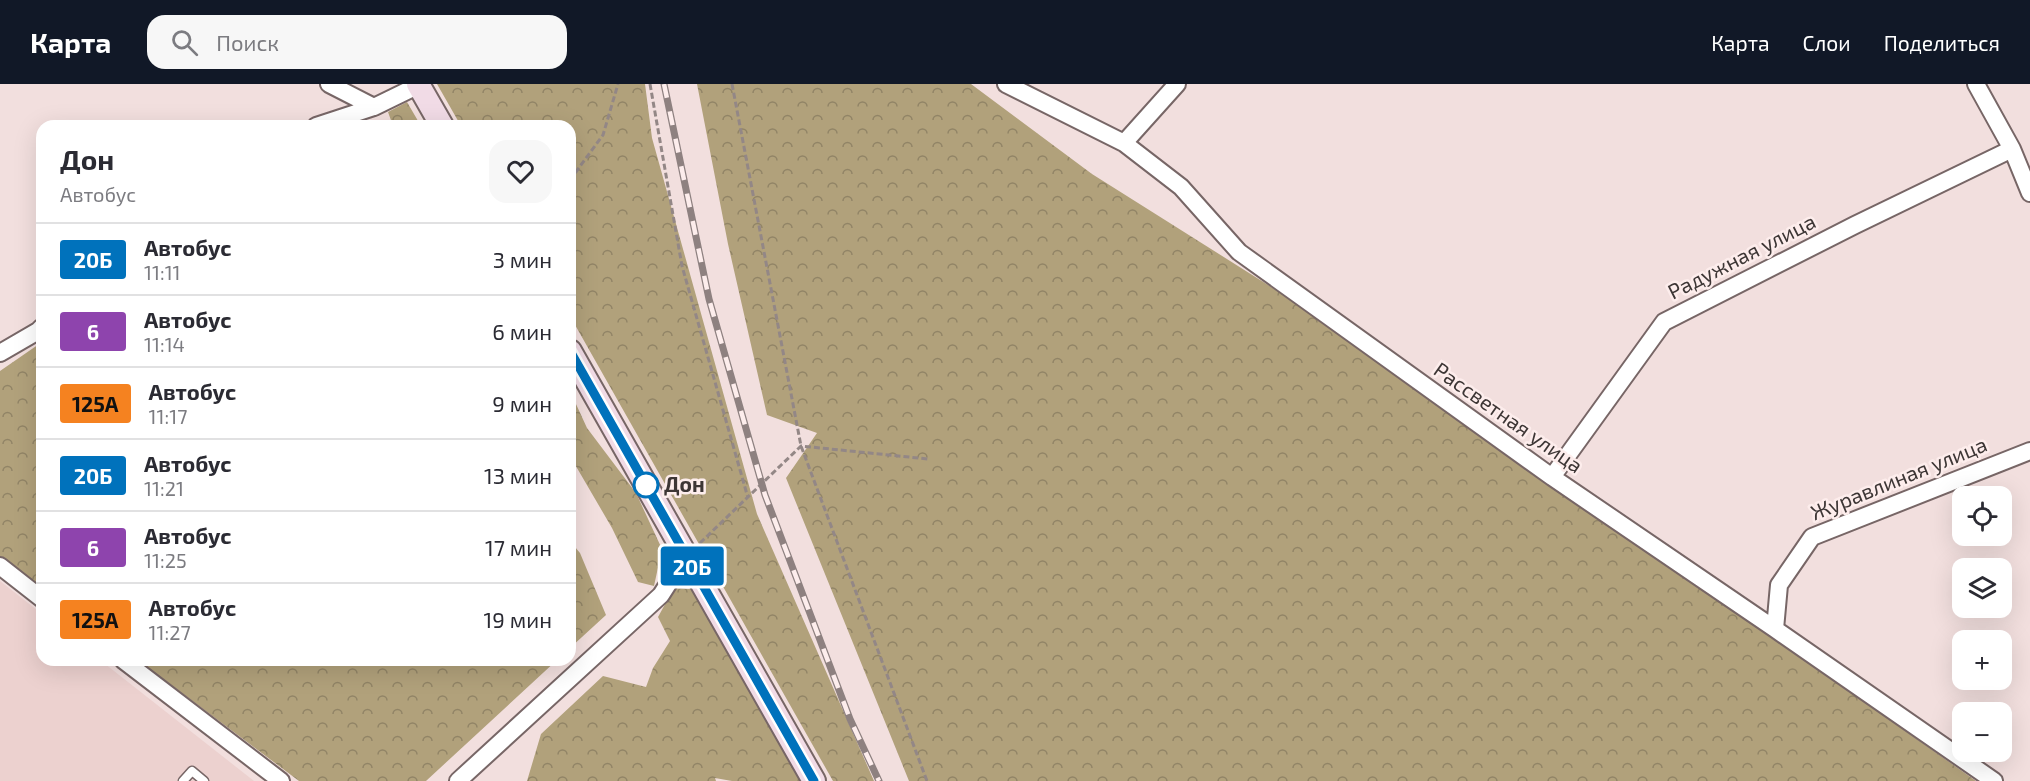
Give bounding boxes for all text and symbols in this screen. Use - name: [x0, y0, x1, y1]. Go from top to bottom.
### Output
- search box: [147, 15, 567, 69]
- text: Карта: [30, 25, 111, 59]
- icon: search: [168, 26, 201, 59]
- text: Поиск: [216, 29, 279, 55]
- text: Карта: [1711, 30, 1770, 55]
- text: Слои: [1803, 30, 1851, 55]
- text: Поделиться: [1884, 30, 2000, 55]
- button: heart: [489, 140, 552, 203]
- text: Дон: [60, 142, 114, 176]
- text: Автобус: [60, 182, 136, 206]
- street label: Радужная улица: [1663, 208, 1820, 305]
- text: Автобус: [144, 234, 232, 260]
- text: 3 мин: [493, 246, 552, 272]
- text: 20Б: [74, 247, 112, 272]
- text: 11:11: [144, 260, 181, 284]
- text: Автобус: [144, 306, 232, 332]
- text: 6 мин: [492, 318, 552, 344]
- text: 6: [87, 319, 99, 344]
- text: 11:14: [144, 332, 185, 356]
- street label: Рассветная улица: [1429, 356, 1588, 478]
- text: Автобус: [149, 378, 236, 404]
- text: 9 мин: [492, 390, 552, 416]
- text: 125А: [72, 391, 119, 416]
- text: 11:17: [149, 404, 187, 428]
- street label: Журавлиная улица: [1807, 431, 1991, 525]
- text: Автобус: [144, 450, 232, 476]
- text: 13 мин: [484, 462, 552, 488]
- text: 20Б: [74, 463, 112, 488]
- place label: Дон: [664, 471, 705, 496]
- marker: Дон: [633, 472, 659, 498]
- text: 11:21: [144, 476, 184, 500]
- map controls: [1952, 486, 2012, 762]
- button: locate: [1952, 486, 2012, 546]
- text: Автобус: [144, 522, 232, 548]
- text: 17 мин: [485, 534, 552, 560]
- text: 6: [87, 535, 99, 560]
- line badge: 20Б: [658, 546, 726, 586]
- text: 11:25: [144, 548, 187, 572]
- text: 20Б: [673, 554, 711, 579]
- button: layers: [1952, 558, 2012, 618]
- text: Автобус: [149, 594, 236, 620]
- text: 19 мин: [484, 606, 552, 632]
- text: 125А: [72, 607, 119, 632]
- text: 11:27: [149, 620, 191, 644]
- button: +: [1952, 630, 2012, 690]
- button: −: [1952, 702, 2012, 762]

